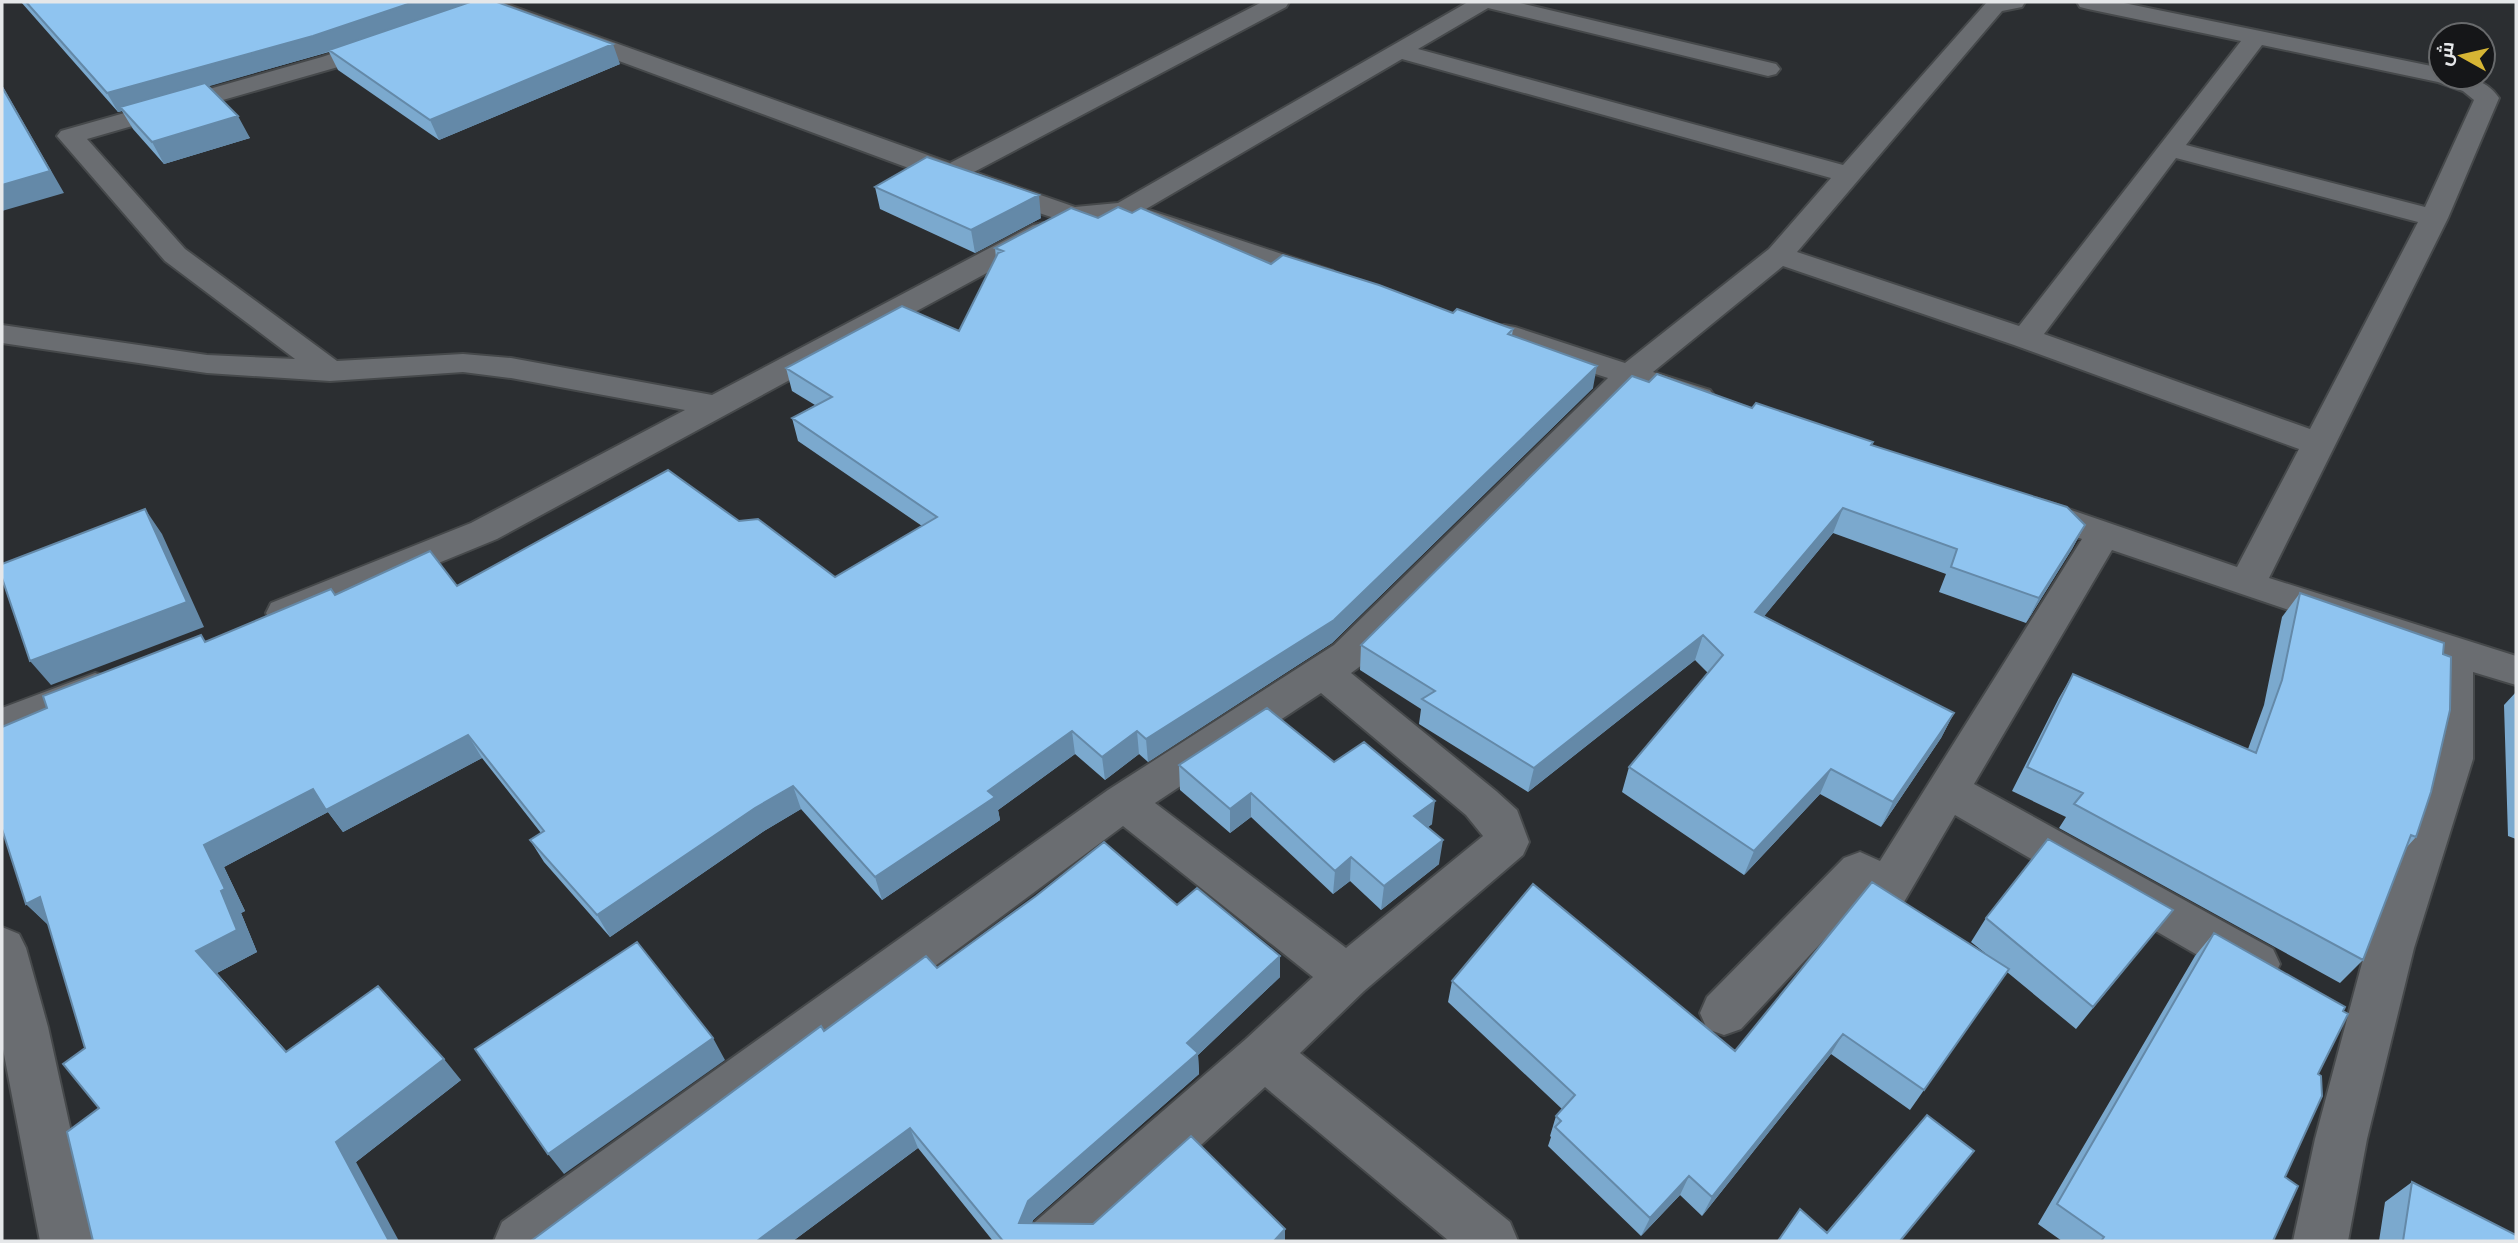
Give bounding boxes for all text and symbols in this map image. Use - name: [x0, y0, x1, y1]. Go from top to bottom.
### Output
- north arrow: [2427, 21, 2497, 91]
- text: ش: [2434, 40, 2459, 67]

